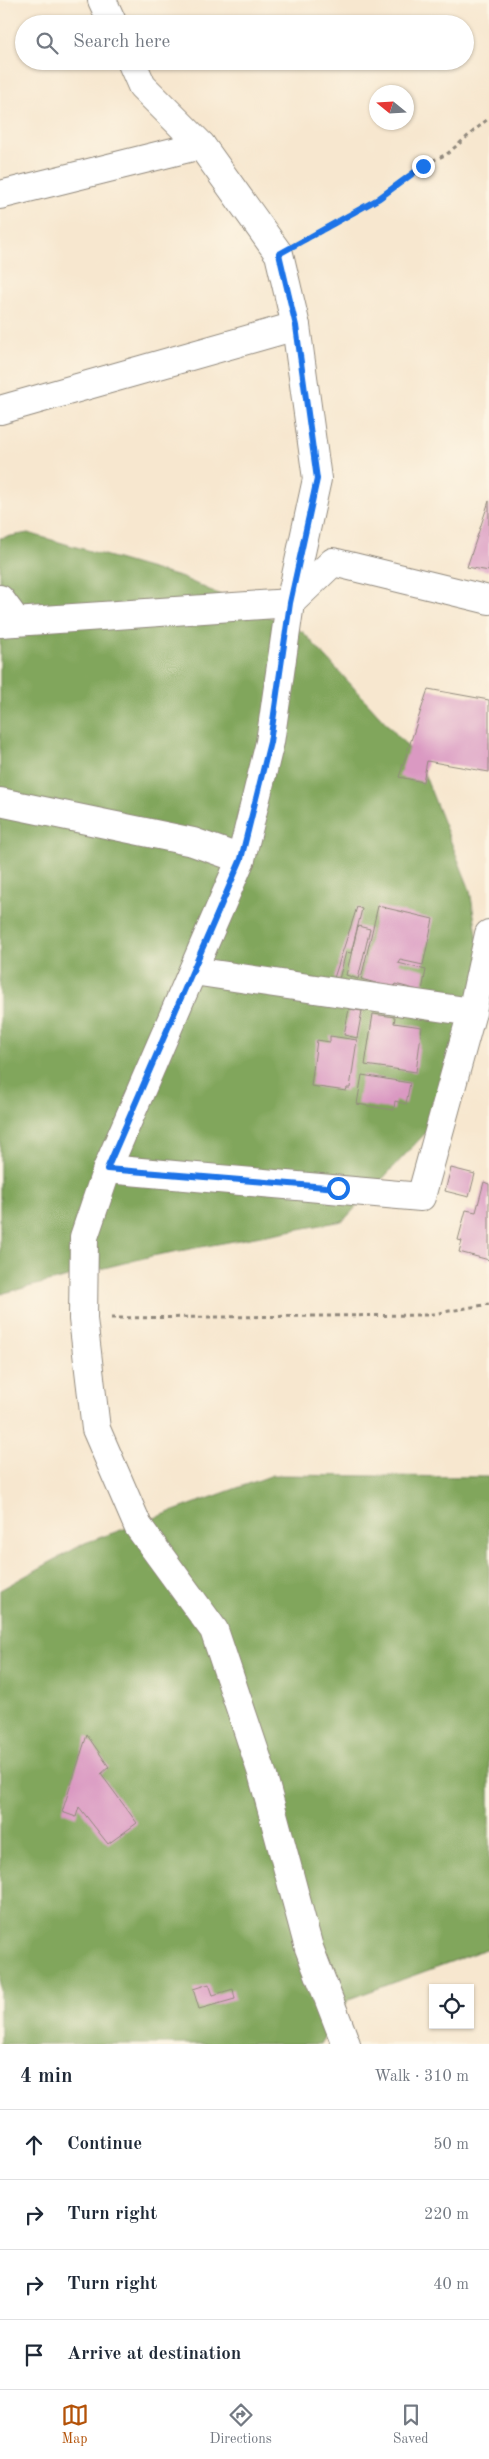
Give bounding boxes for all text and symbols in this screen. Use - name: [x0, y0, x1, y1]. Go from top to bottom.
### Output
- search box: [15, 15, 474, 70]
- icon: search: [33, 29, 61, 57]
- text: Search here: [73, 33, 170, 52]
- north arrow: [369, 85, 414, 130]
- route end: [412, 155, 435, 178]
- route start: [327, 1177, 350, 1200]
- map controls: [429, 1984, 474, 2029]
- button: locate: [429, 1984, 474, 2029]
- text: 4 min: [20, 2066, 73, 2087]
- text: Walk · 310 m: [374, 2069, 469, 2085]
- icon: ahead: [20, 2131, 48, 2159]
- text: Continue: [67, 2135, 142, 2154]
- text: 50 m: [433, 2137, 469, 2153]
- icon: right: [20, 2201, 48, 2229]
- text: Turn right: [67, 2205, 157, 2224]
- text: 220 m: [424, 2207, 469, 2223]
- icon: right: [20, 2271, 48, 2299]
- text: Turn right: [67, 2275, 157, 2294]
- text: 40 m: [433, 2277, 469, 2293]
- icon: arrive: [20, 2341, 48, 2369]
- text: Arrive at destination: [67, 2345, 241, 2364]
- tab: Map: [61, 2401, 89, 2448]
- tab: Directions: [210, 2401, 272, 2448]
- tab: Saved: [393, 2401, 428, 2448]

